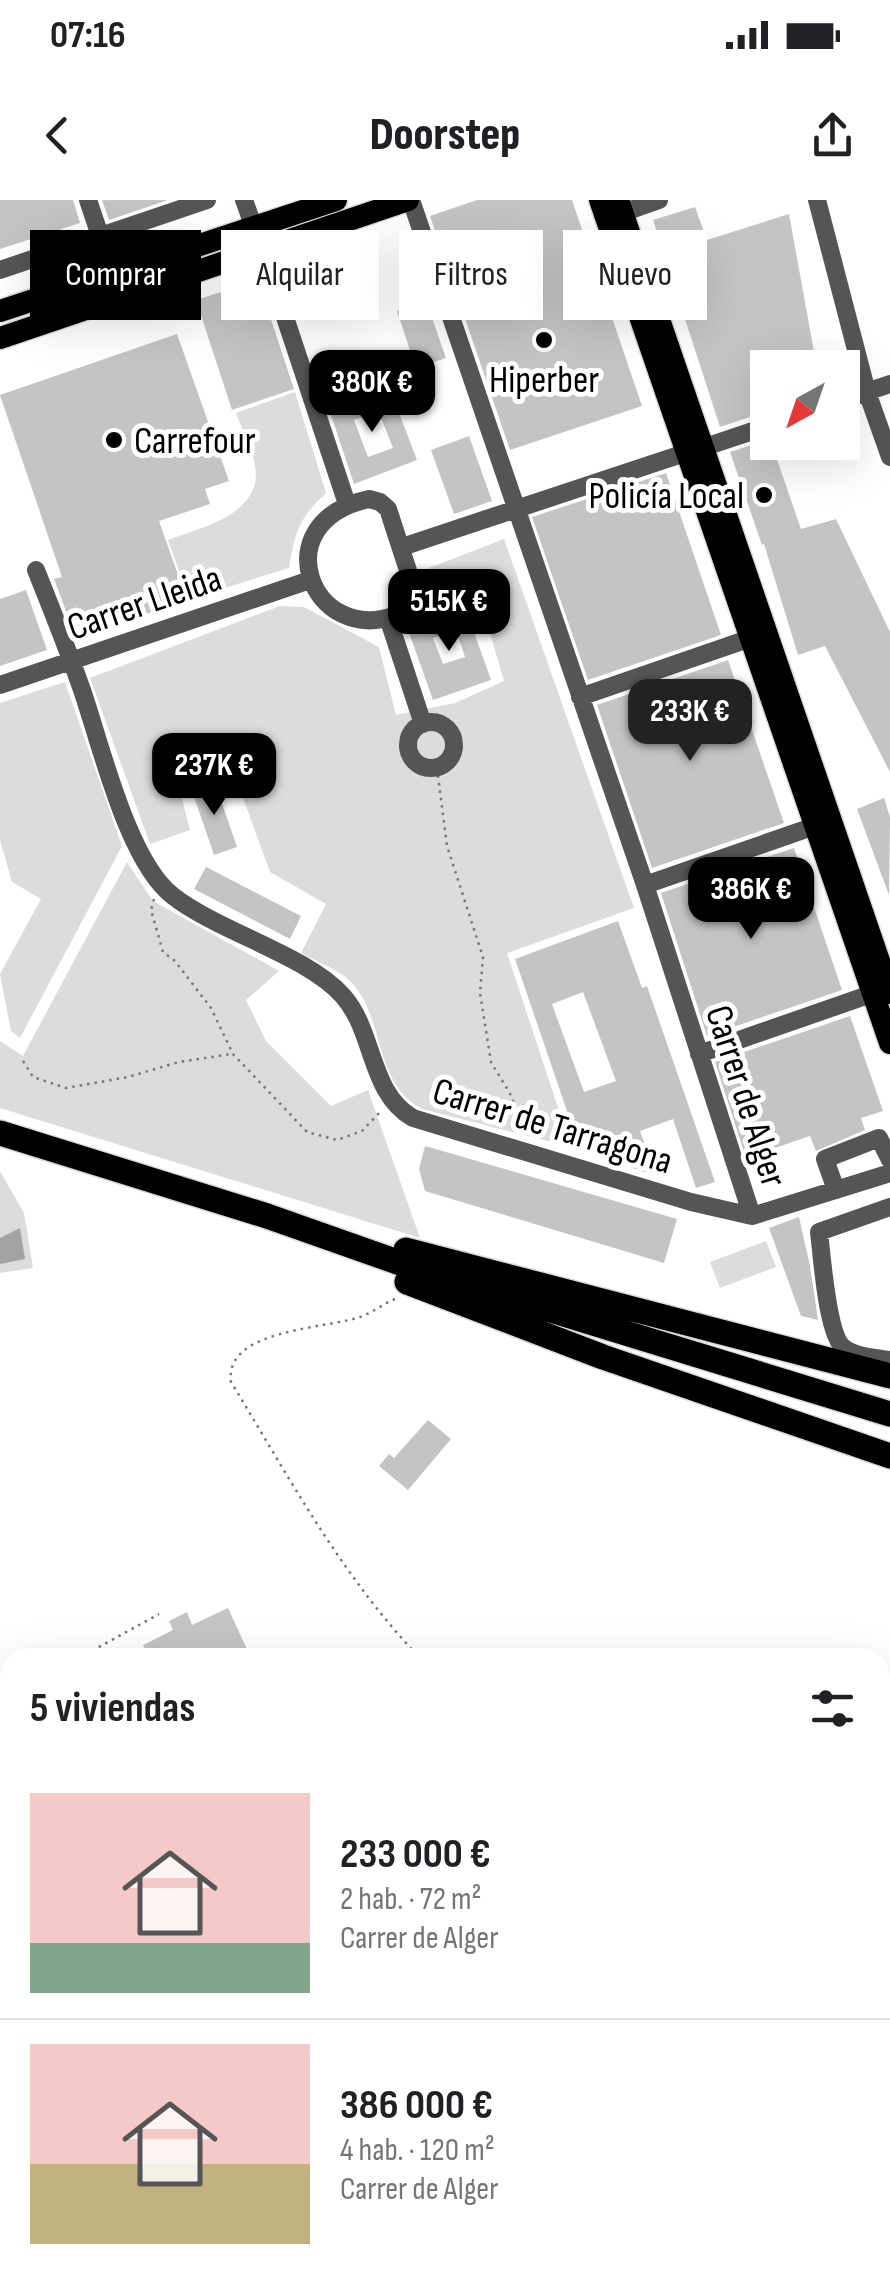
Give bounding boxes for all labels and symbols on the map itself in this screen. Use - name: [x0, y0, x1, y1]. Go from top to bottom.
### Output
- marker: Hiperber: [533, 329, 555, 351]
- pin: 380K €: [291, 350, 453, 435]
- north arrow: [750, 350, 860, 460]
- place label: Hiperber: [489, 358, 599, 403]
- place label: Carrefour: [134, 419, 256, 464]
- marker: Carrefour: [103, 429, 125, 451]
- place label: Policía Local: [589, 474, 744, 519]
- marker: Policía Local: [753, 484, 775, 506]
- street label: Carrer Lleida: [62, 556, 227, 651]
- pin: 515K €: [368, 569, 530, 654]
- pin: 233K €: [609, 679, 771, 764]
- pin: 237K €: [133, 733, 295, 818]
- pin: 386K €: [670, 857, 832, 942]
- street label: Carrer de Alger: [695, 1000, 796, 1193]
- street label: Carrer de Tarragona: [427, 1069, 678, 1184]

